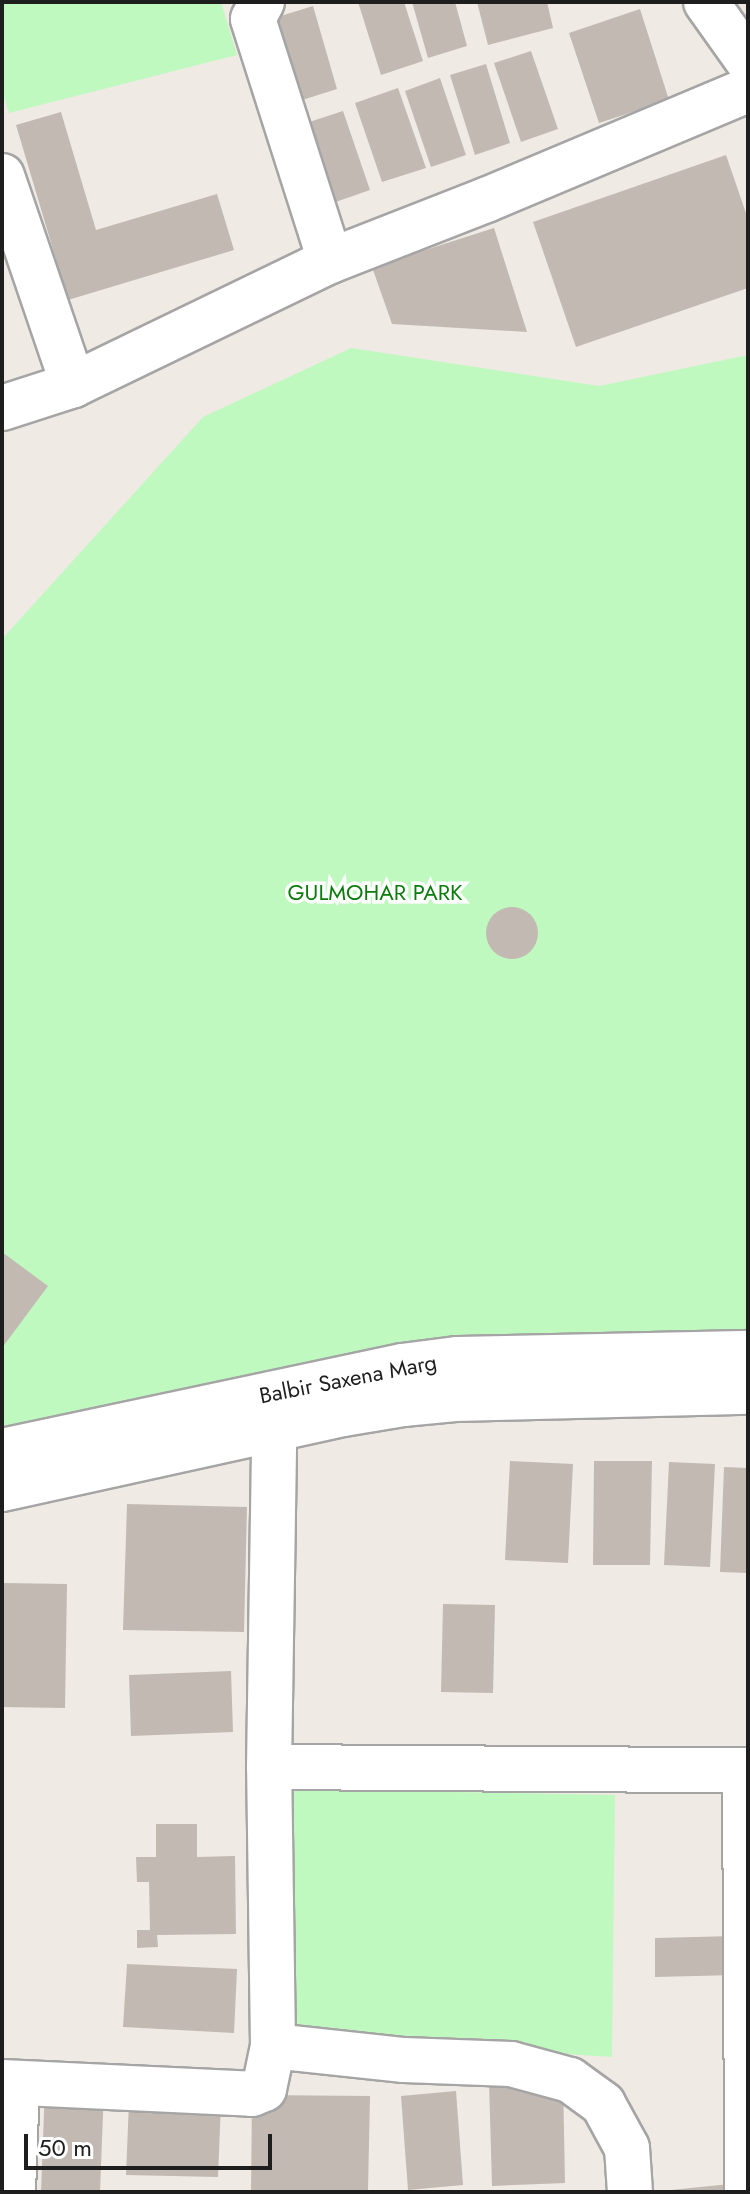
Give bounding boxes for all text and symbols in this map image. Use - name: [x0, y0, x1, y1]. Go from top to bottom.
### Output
- park label: GULMOHAR PARK: [288, 880, 462, 906]
- street label: Balbir Saxena Marg: [257, 1349, 439, 1409]
- scale bar: [28, 2118, 276, 2168]
- text: 50 m: [38, 2130, 92, 2165]

